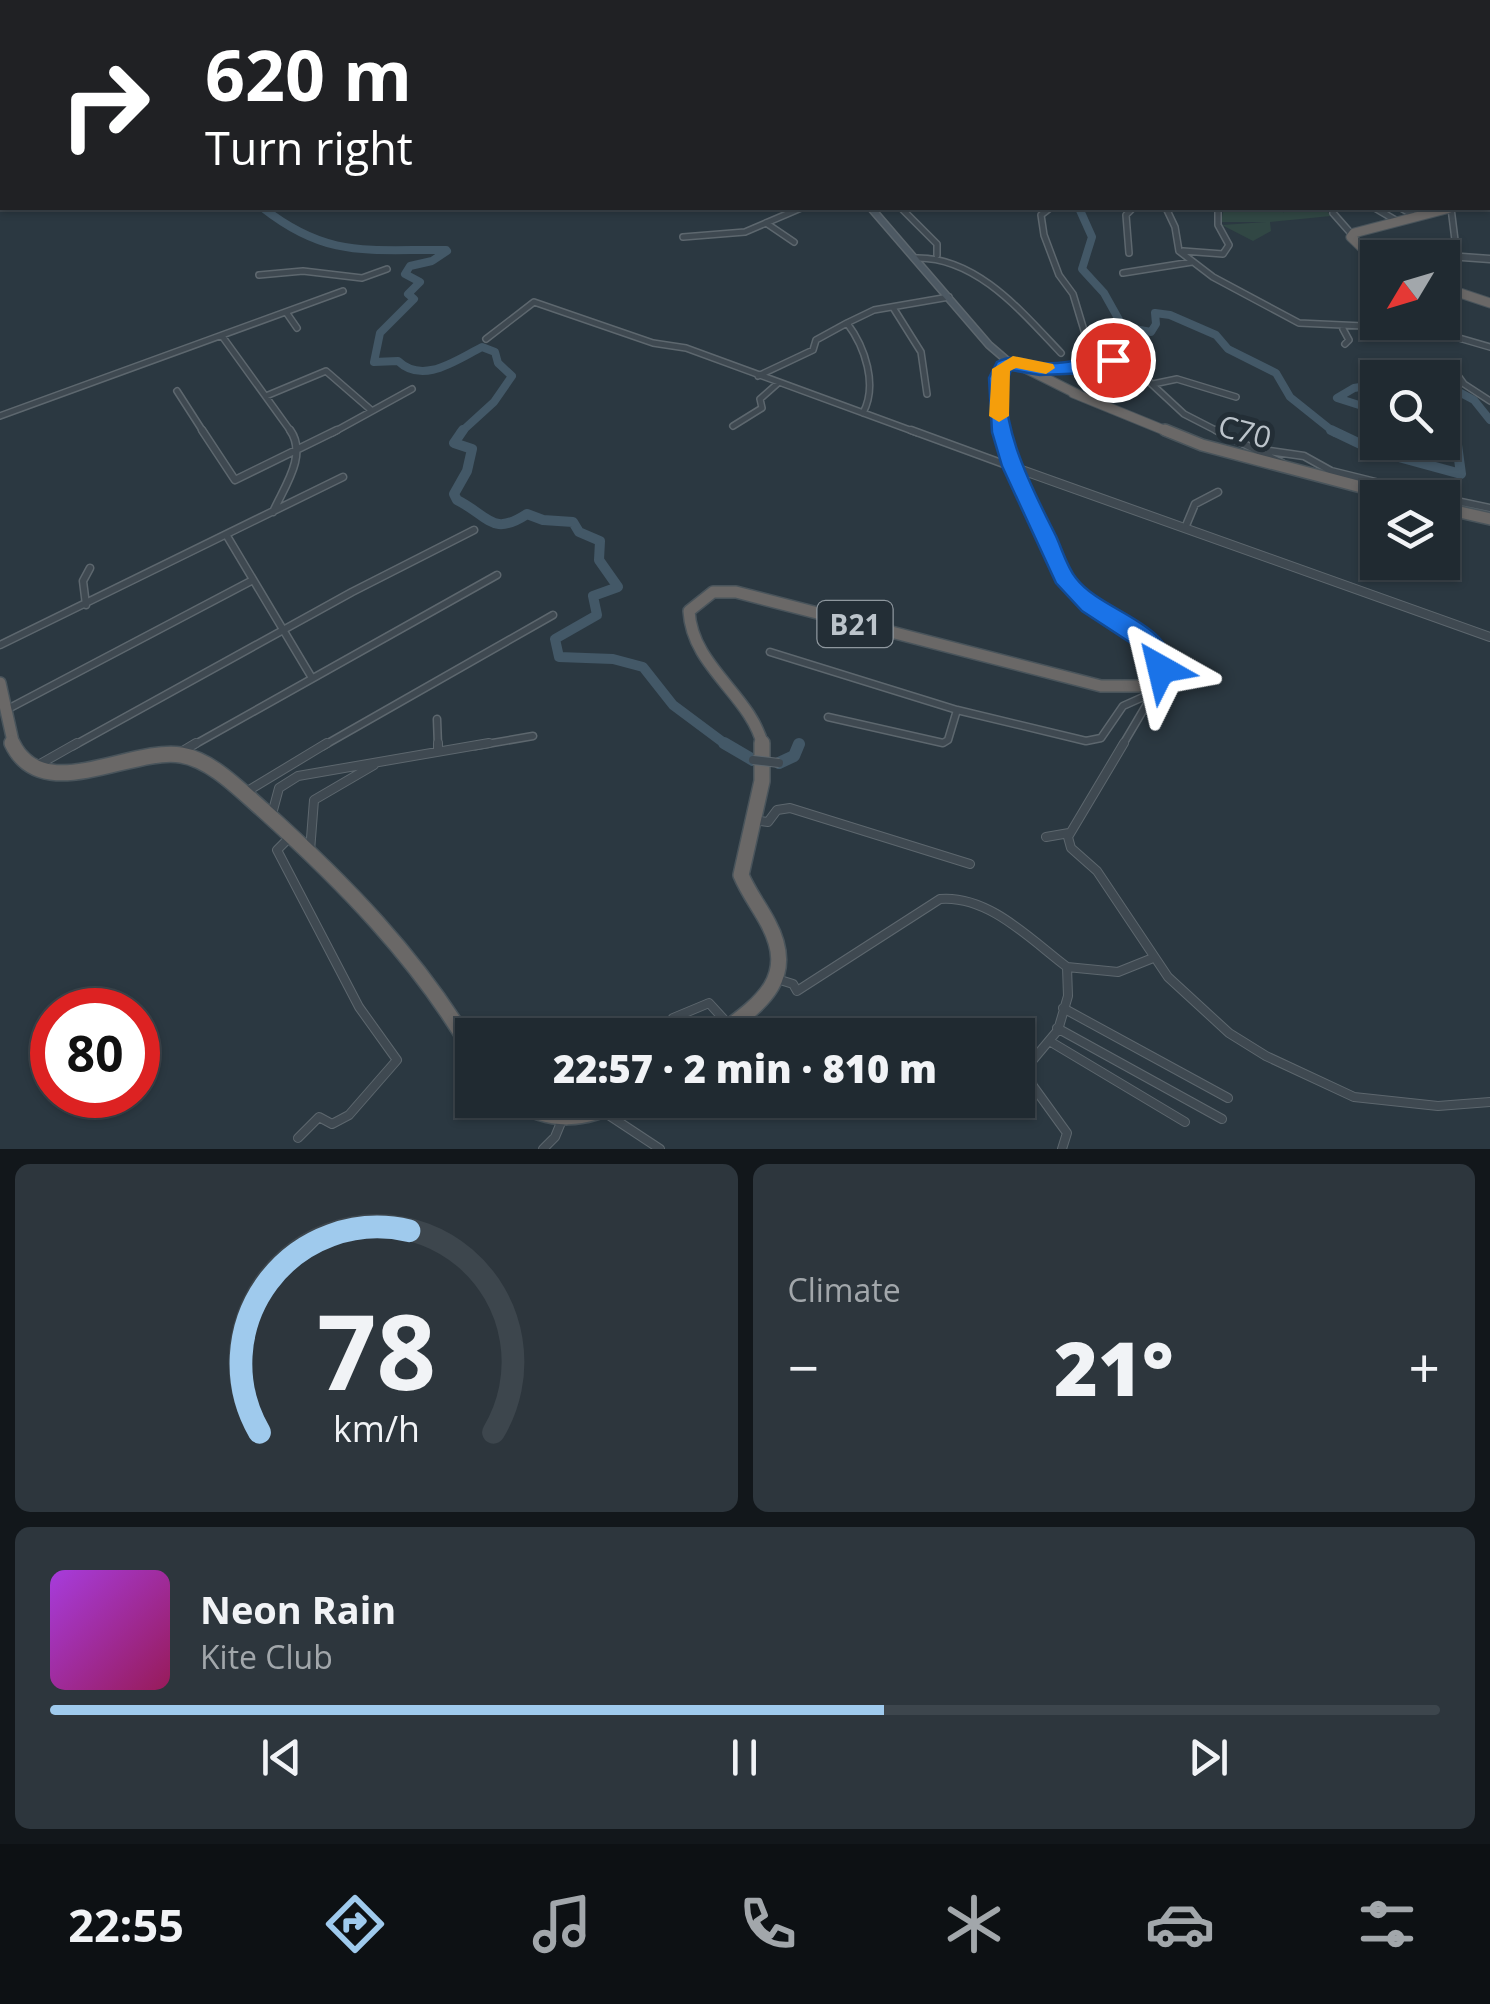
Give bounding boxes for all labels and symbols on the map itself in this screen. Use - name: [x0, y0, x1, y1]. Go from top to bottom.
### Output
- north arrow: [1360, 240, 1460, 340]
- pin: [1071, 318, 1156, 403]
- street label: C70: [1214, 404, 1276, 458]
- road number: B21: [818, 601, 892, 647]
- position arrow: [1109, 617, 1213, 721]
- speed limit sign: 80: [30, 988, 160, 1118]

